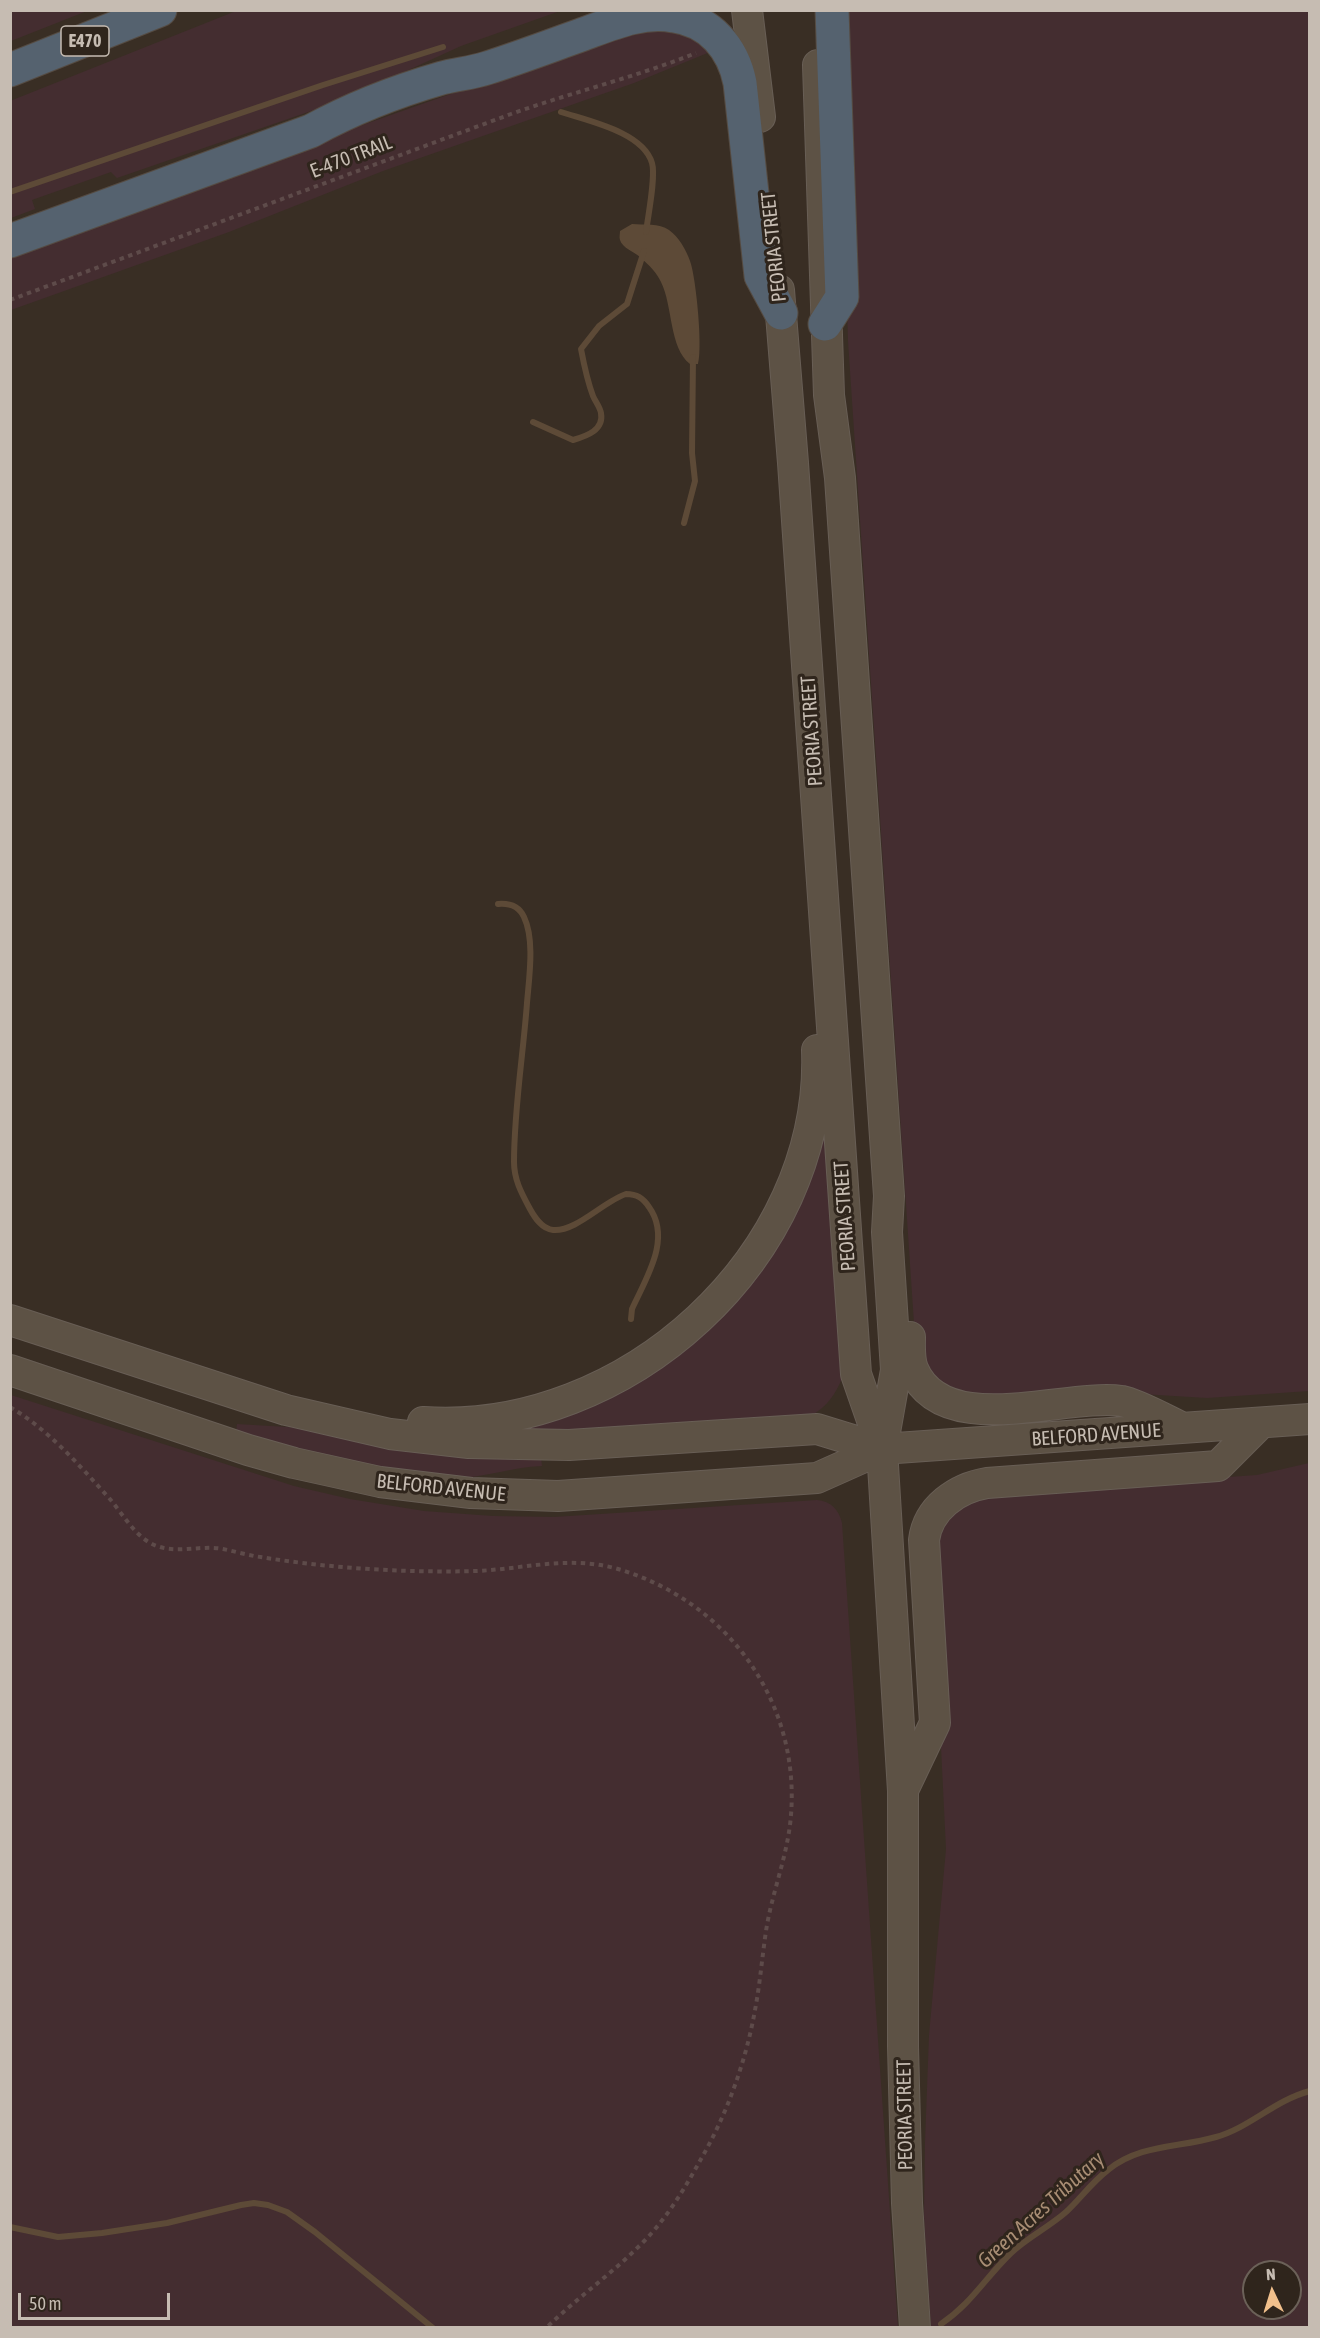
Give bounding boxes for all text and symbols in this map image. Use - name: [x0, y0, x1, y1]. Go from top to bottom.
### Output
- road number: E470: [61, 26, 109, 56]
- street label: E-470 TRAIL: [307, 130, 395, 184]
- street label: PEORIA STREET: [756, 191, 792, 303]
- street label: PEORIA STREET: [796, 675, 828, 787]
- street label: PEORIA STREET: [829, 1160, 861, 1272]
- street label: BELFORD AVENUE: [1031, 1419, 1161, 1451]
- street label: BELFORD AVENUE: [375, 1469, 507, 1507]
- street label: PEORIA STREET: [892, 2059, 918, 2171]
- water label: Green Acres Tributary: [973, 2147, 1109, 2273]
- north arrow: [1242, 2260, 1302, 2320]
- text: N: [1266, 2265, 1276, 2283]
- scale bar: [21, 2281, 172, 2319]
- text: 50 m: [29, 2293, 61, 2314]

